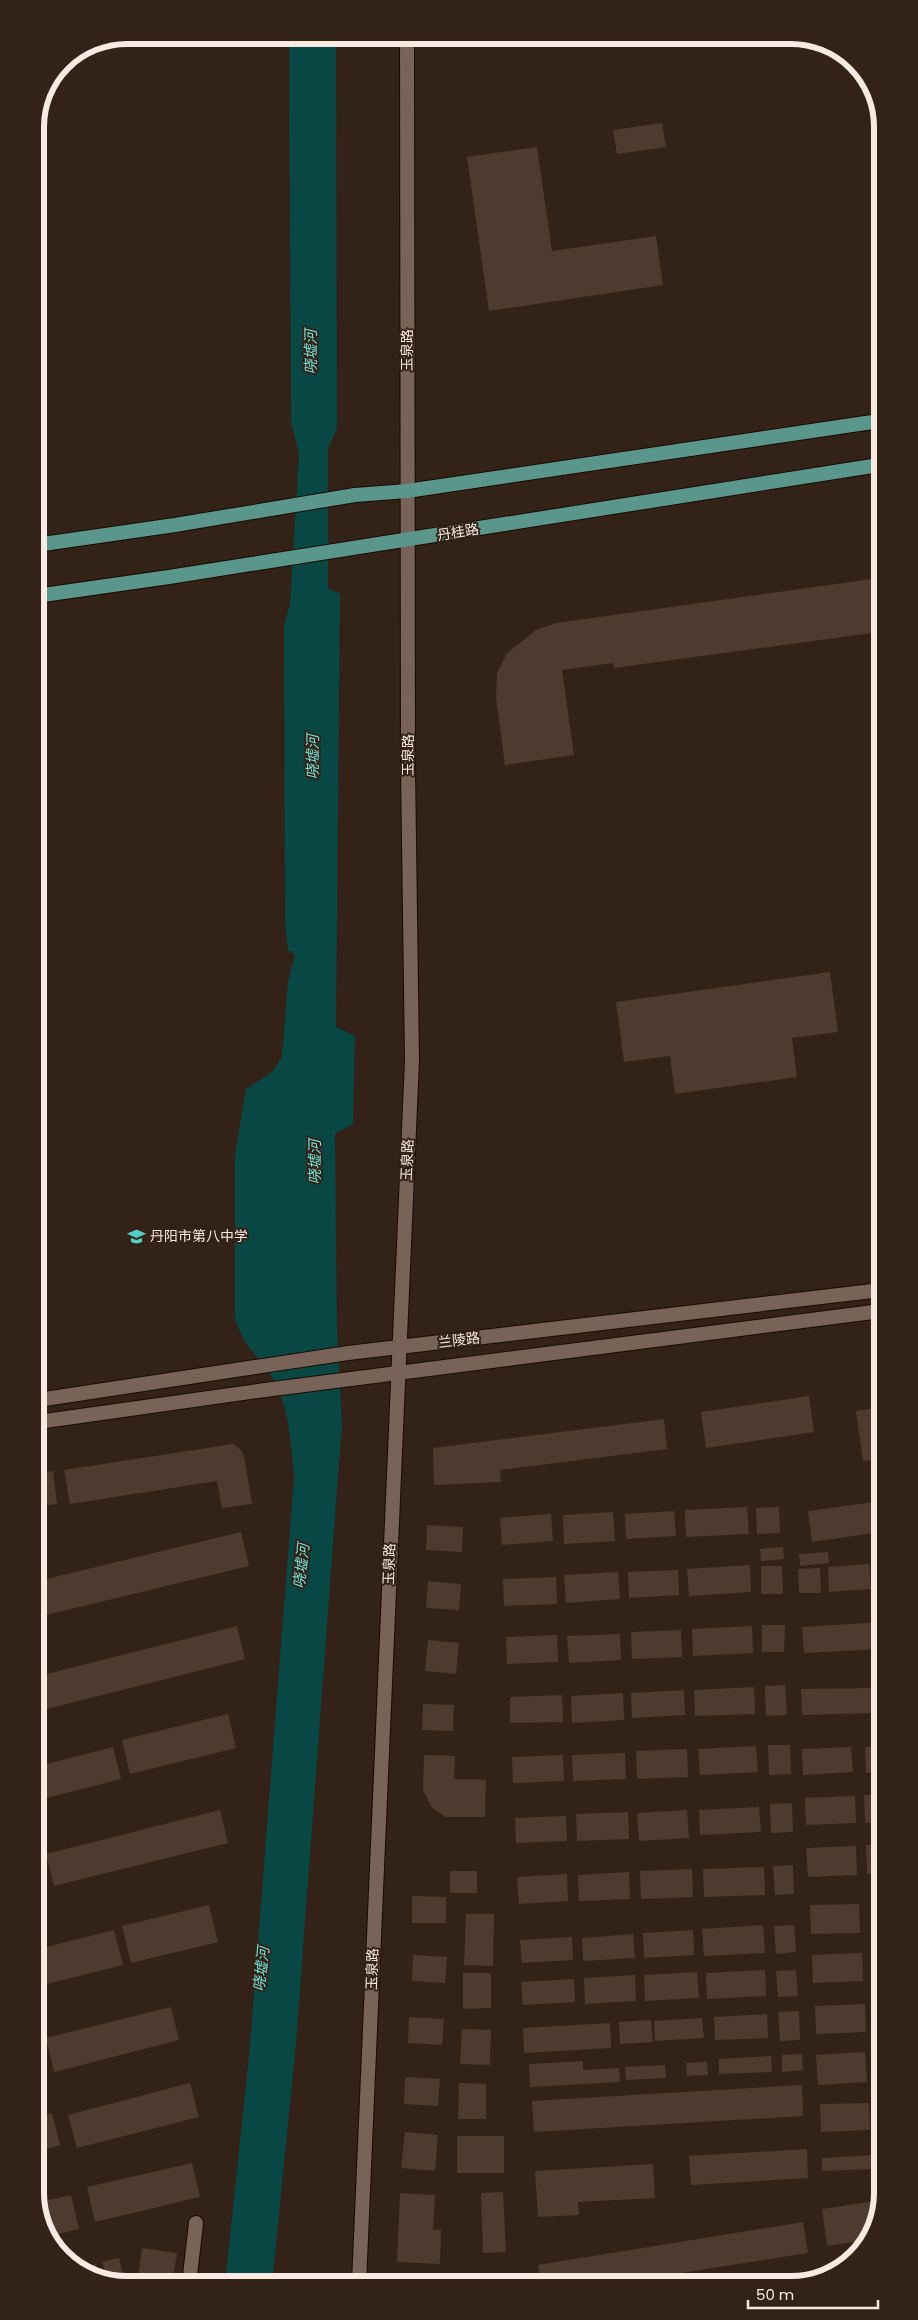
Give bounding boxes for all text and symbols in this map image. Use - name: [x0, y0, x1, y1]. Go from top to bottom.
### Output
- water label: 哓墟河: [300, 327, 321, 375]
- street label: 玉泉路: [397, 329, 417, 371]
- street label: 丹桂路: [436, 519, 480, 545]
- water label: 哓墟河: [302, 732, 323, 780]
- street label: 玉泉路: [398, 734, 418, 776]
- water label: 哓墟河: [304, 1137, 325, 1185]
- street label: 玉泉路: [396, 1139, 418, 1181]
- school or university icon: 丹阳市第八中学: [126, 1226, 146, 1246]
- place label: 丹阳市第八中学: [150, 1226, 248, 1246]
- street label: 兰陵路: [437, 1328, 481, 1352]
- water label: 哓墟河: [288, 1540, 314, 1589]
- street label: 玉泉路: [378, 1543, 400, 1585]
- water label: 哓墟河: [248, 1943, 274, 1992]
- street label: 玉泉路: [361, 1948, 383, 1990]
- scale bar: [748, 2278, 878, 2310]
- text: 50 m: [756, 2284, 794, 2305]

